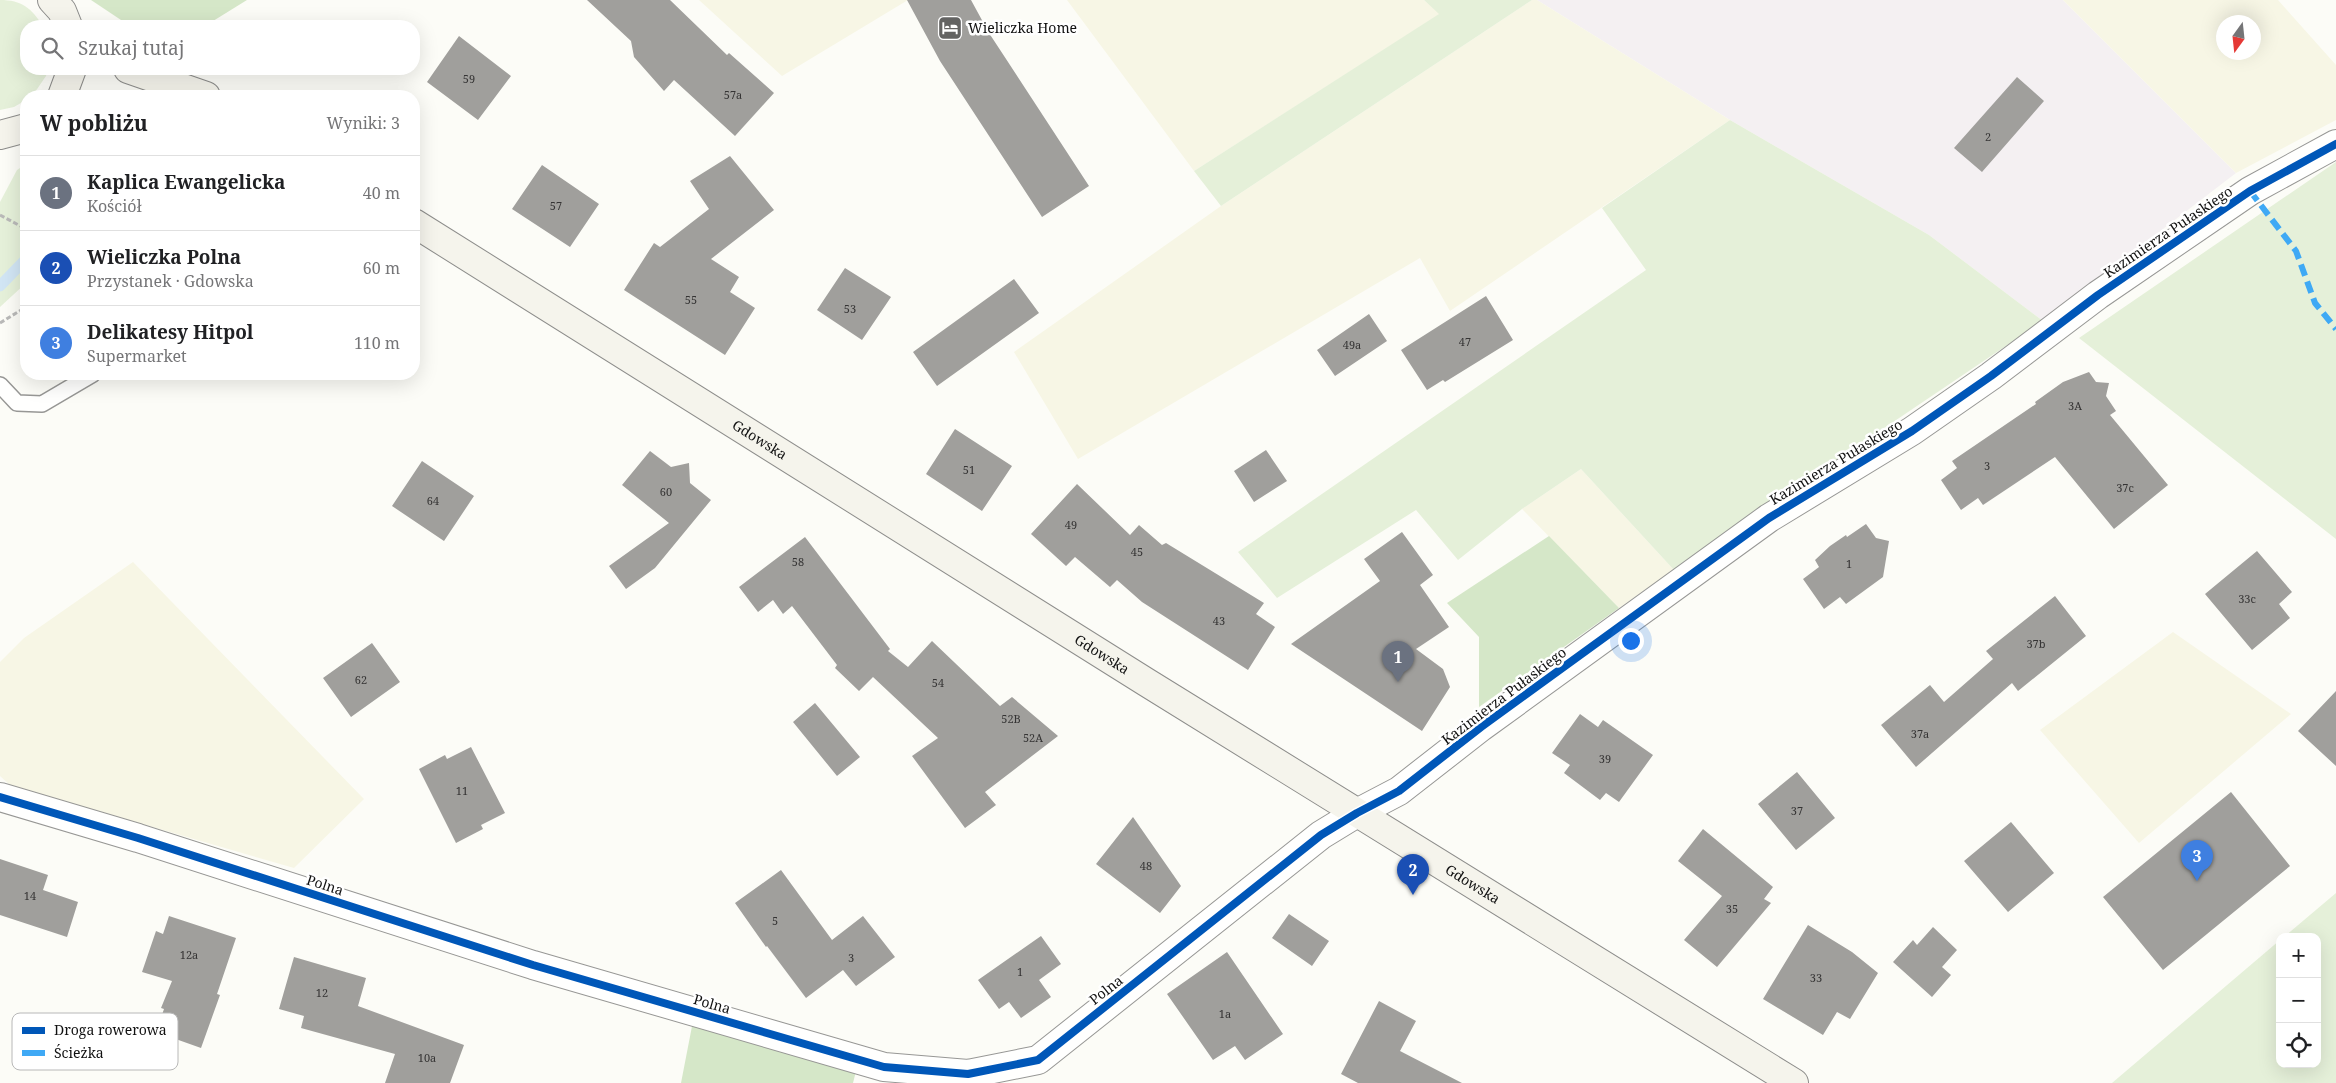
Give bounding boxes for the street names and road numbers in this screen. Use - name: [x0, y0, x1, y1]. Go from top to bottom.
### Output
- street label: Kazimierza Pułaskiego: [2100, 181, 2236, 282]
- street label: Kazimierza Pułaskiego: [1766, 414, 1906, 509]
- street label: Gdowska: [729, 415, 791, 464]
- street label: Gdowska: [1071, 630, 1133, 678]
- street label: Kazimierza Pułaskiego: [1437, 642, 1570, 749]
- street label: Gdowska: [1442, 859, 1504, 908]
- street label: Polna: [304, 870, 346, 899]
- street label: Polna: [1085, 970, 1127, 1009]
- street label: Polna: [691, 989, 733, 1018]

